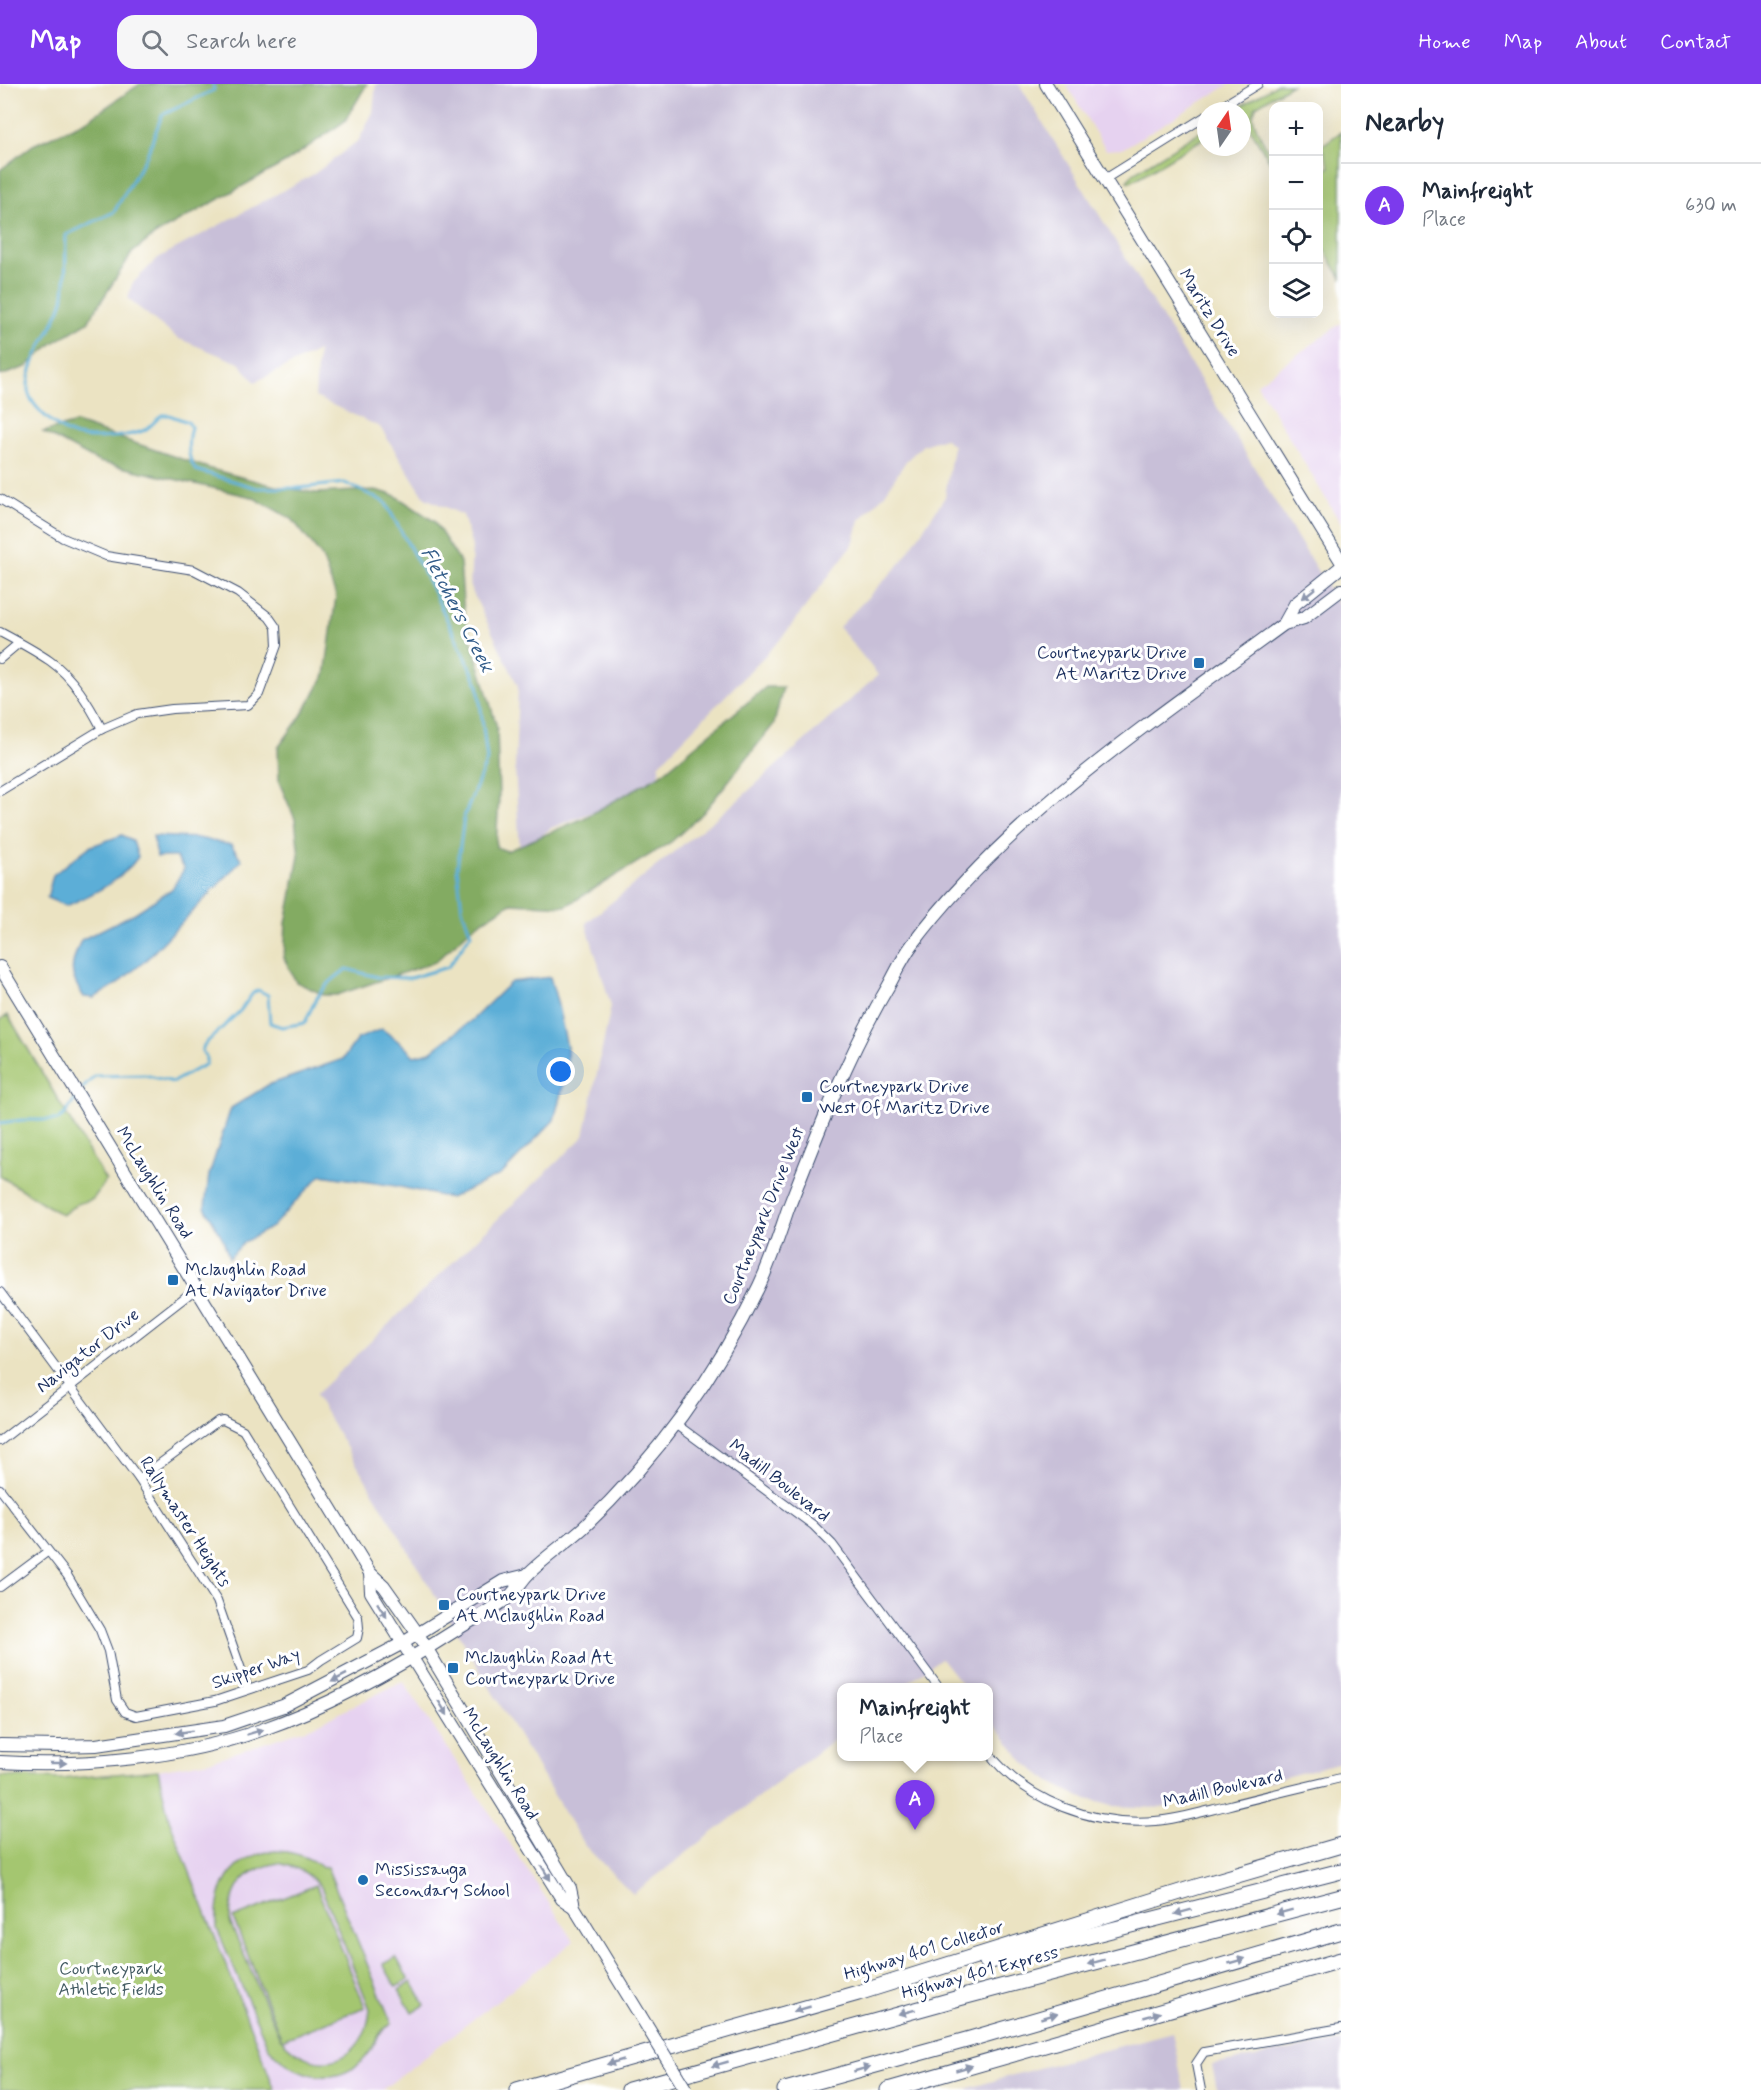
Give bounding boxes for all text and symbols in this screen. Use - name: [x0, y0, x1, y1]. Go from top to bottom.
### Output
- search box: [117, 15, 537, 69]
- text: Map: [30, 24, 81, 61]
- icon: search: [138, 26, 171, 59]
- text: Search here: [186, 28, 297, 56]
- text: Home: [1419, 28, 1471, 56]
- text: Map: [1504, 28, 1542, 56]
- text: About: [1575, 28, 1627, 56]
- text: Contact: [1660, 28, 1731, 56]
- north arrow: [1197, 102, 1251, 156]
- map controls: [1269, 102, 1323, 318]
- button: +: [1269, 102, 1323, 156]
- text: Nearby: [1365, 106, 1444, 140]
- button: −: [1269, 156, 1323, 210]
- text: Mainfreight: [1422, 178, 1533, 206]
- text: A: [1378, 192, 1391, 219]
- text: 630 m: [1685, 192, 1737, 219]
- text: Place: [1422, 206, 1466, 233]
- button: locate: [1269, 210, 1323, 264]
- street label: Maritz Drive: [1172, 264, 1246, 362]
- button: layers: [1269, 264, 1323, 318]
- water label: Fletchers Creek: [414, 543, 500, 678]
- one-way arrow: [1302, 586, 1317, 599]
- place label: Courtneypark Drive At Maritz Drive: [1037, 641, 1187, 686]
- marker: Courtneypark Drive At Maritz Drive: [1192, 656, 1206, 670]
- your location: [546, 1057, 575, 1086]
- place label: Courtneypark Drive West Of Maritz Drive: [819, 1075, 990, 1120]
- marker: Courtneypark Drive West Of Maritz Drive: [800, 1090, 814, 1104]
- street label: McLaughlin Road: [110, 1122, 198, 1244]
- street label: Courtneypark Drive West: [717, 1123, 811, 1309]
- place label: Mclaughlin Road At Navigator Drive: [185, 1258, 327, 1303]
- marker: Mclaughlin Road At Navigator Drive: [166, 1273, 180, 1287]
- street label: Navigator Drive: [31, 1303, 145, 1400]
- street label: Madill Boulevard: [723, 1434, 835, 1528]
- street label: Rallymaster Heights: [134, 1452, 236, 1592]
- place label: Courtneypark Drive At Mclaughlin Road: [456, 1583, 606, 1630]
- marker: Courtneypark Drive At Mclaughlin Road: [437, 1598, 451, 1612]
- one-way arrow: [376, 1602, 387, 1618]
- street label: Skipper Way: [209, 1643, 303, 1695]
- place label: Mclaughlin Road At Courtneypark Drive: [465, 1646, 615, 1691]
- marker: Mclaughlin Road At Courtneypark Drive: [446, 1661, 460, 1675]
- one-way arrow: [330, 1673, 347, 1683]
- popup: [837, 1683, 993, 1761]
- text: Mainfreight: [859, 1695, 971, 1723]
- one-way arrow: [438, 1700, 449, 1716]
- street label: McLaughlin Road: [456, 1703, 544, 1825]
- text: Place: [859, 1723, 903, 1750]
- one-way arrow: [246, 1727, 264, 1736]
- one-way arrow: [175, 1728, 194, 1737]
- one-way arrow: [49, 1758, 68, 1768]
- street label: Madill Boulevard: [1161, 1764, 1285, 1814]
- pin: A: [896, 1780, 934, 1830]
- place label: Mississauga Secondary School: [375, 1858, 510, 1903]
- one-way arrow: [541, 1865, 552, 1881]
- marker: Mississauga Secondary School: [356, 1873, 370, 1887]
- one-way arrow: [1173, 1908, 1191, 1917]
- one-way arrow: [1275, 1908, 1294, 1918]
- street label: Highway 401 Collector: [841, 1915, 1008, 1989]
- street label: Highway 401 Express: [899, 1941, 1062, 2007]
- one-way arrow: [1228, 1956, 1246, 1965]
- park label: Courtneypark Athletic Fields: [58, 1957, 164, 2002]
- one-way arrow: [1087, 1958, 1105, 1968]
- one-way arrow: [793, 2005, 811, 2014]
- one-way arrow: [898, 2008, 917, 2018]
- one-way arrow: [1040, 2010, 1058, 2020]
- one-way arrow: [1143, 2010, 1161, 2019]
- one-way arrow: [606, 2058, 624, 2067]
- one-way arrow: [710, 2060, 729, 2070]
- one-way arrow: [955, 2063, 973, 2072]
- one-way arrow: [853, 2064, 871, 2073]

